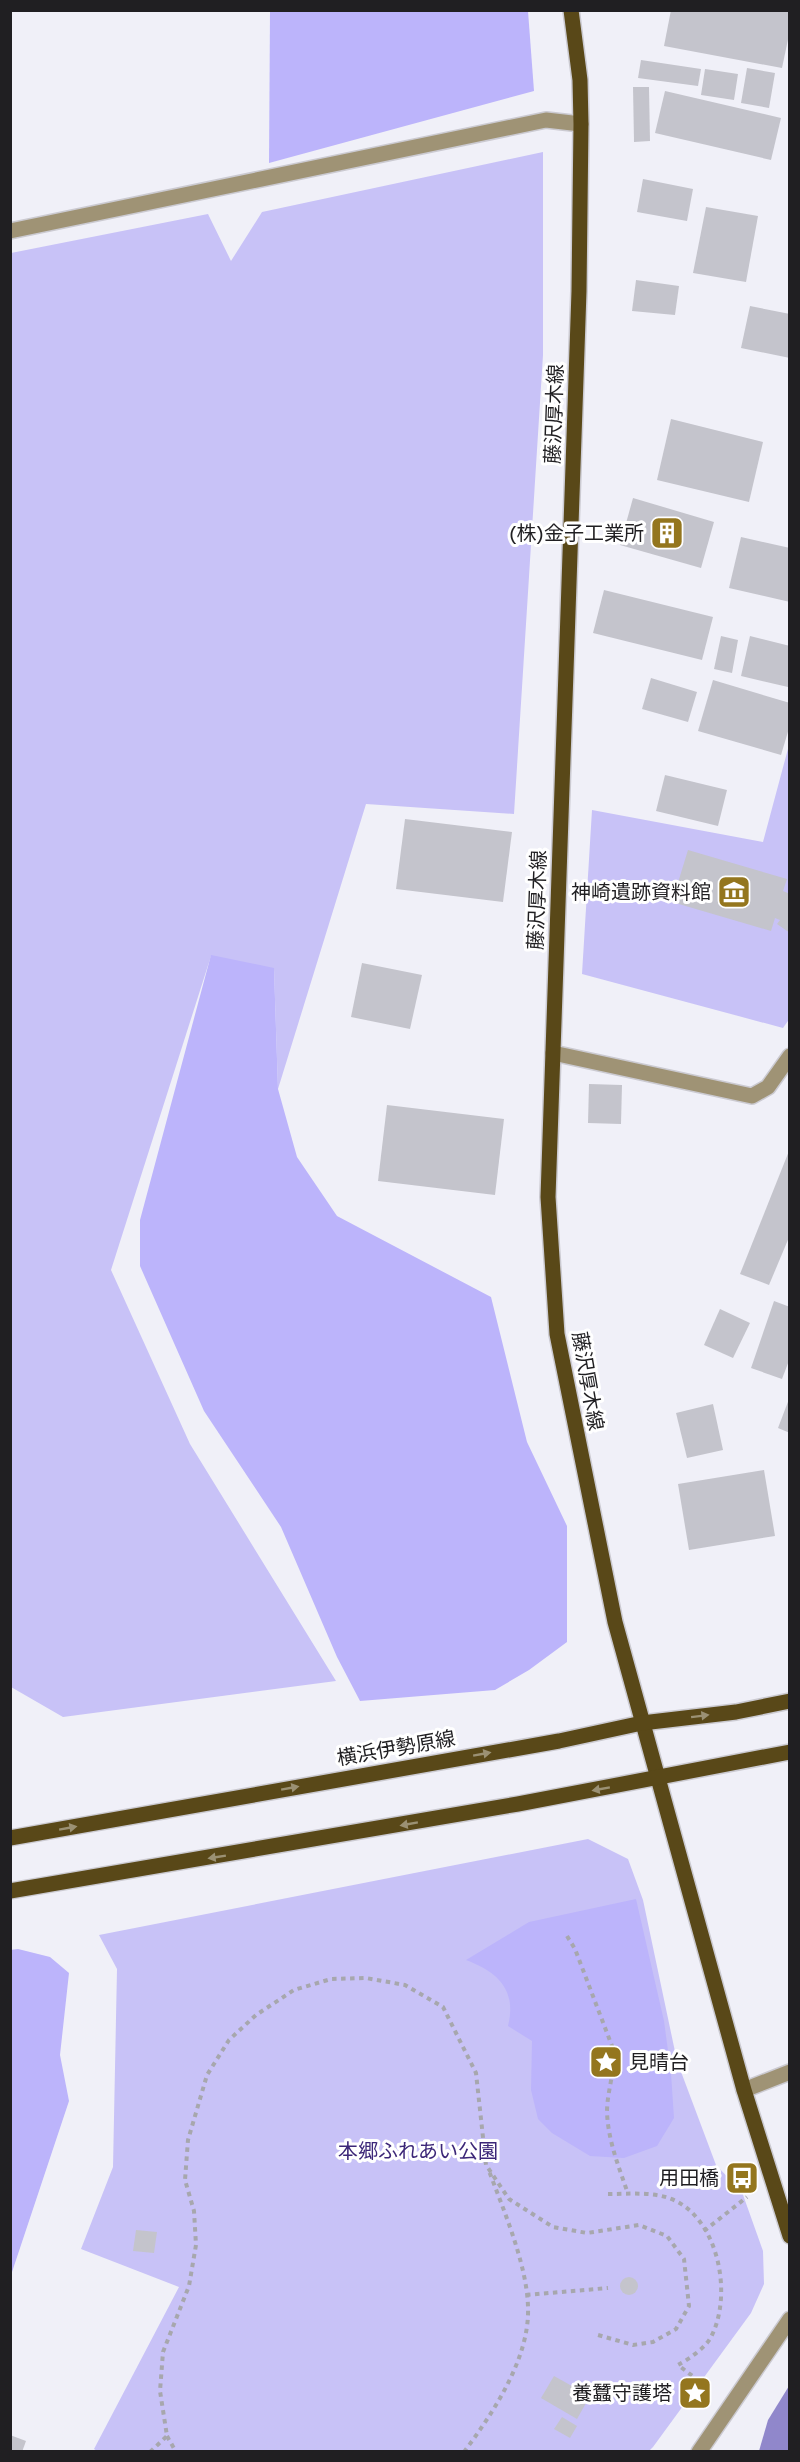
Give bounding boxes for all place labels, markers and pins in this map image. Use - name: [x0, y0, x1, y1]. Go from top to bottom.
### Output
- building icon: (株)金子工業所: [649, 515, 685, 551]
- place label: (株)金子工業所: [509, 520, 644, 544]
- museum icon: 神崎遺跡資料館: [716, 874, 752, 910]
- place label: 神崎遺跡資料館: [571, 879, 711, 903]
- place icon: 見晴台: [588, 2044, 624, 2080]
- place label: 見晴台: [629, 2049, 689, 2073]
- bus stop icon: 用田橋: [724, 2160, 760, 2196]
- place label: 用田橋: [659, 2165, 719, 2189]
- place icon: 養蠶守護塔: [677, 2375, 713, 2411]
- place label: 養蠶守護塔: [572, 2380, 672, 2404]

